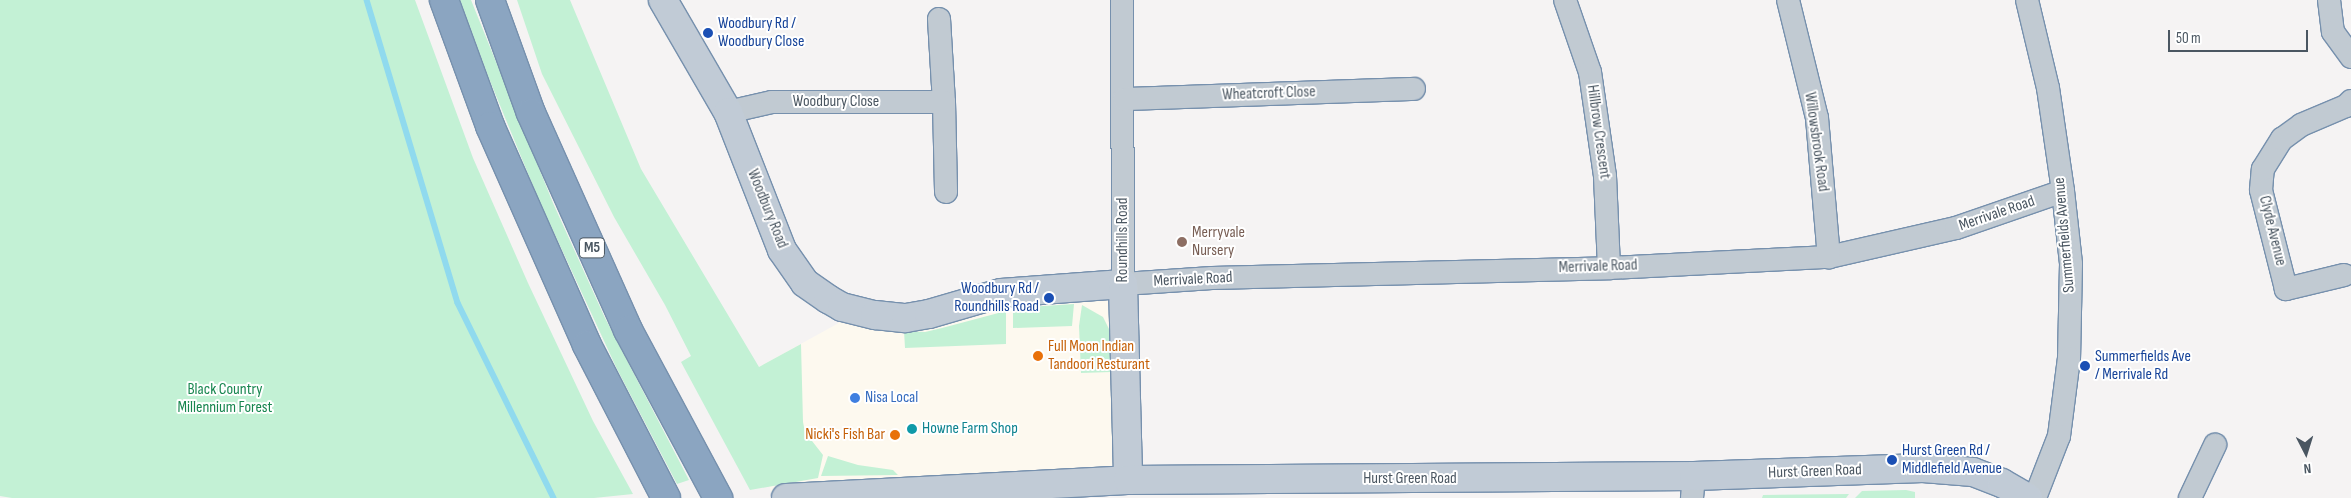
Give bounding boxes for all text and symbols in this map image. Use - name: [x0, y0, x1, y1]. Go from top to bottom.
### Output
- place label: Woodbury Rd / Woodbury Close: [718, 14, 804, 52]
- scale bar: [2171, 20, 2311, 52]
- marker: Woodbury Rd / Woodbury Close: [702, 27, 714, 39]
- text: 50 m: [2176, 29, 2201, 48]
- street label: Wheatcroft Close: [1222, 83, 1316, 105]
- street label: Hillbrow Crescent: [1582, 84, 1614, 180]
- street label: Willowsbrook Road: [1800, 91, 1832, 193]
- street label: Woodbury Close: [793, 92, 879, 112]
- street label: Woodbury Road: [742, 167, 792, 251]
- street label: Summerfields Avenue: [2050, 176, 2080, 294]
- street label: Merrivale Road: [1957, 192, 2037, 236]
- street label: Clyde Avenue: [2254, 194, 2290, 268]
- street label: Roundhills Road: [1113, 198, 1133, 282]
- place label: Merryvale Nursery: [1192, 223, 1245, 261]
- road number: M5: [578, 236, 606, 260]
- marker: Merryvale Nursery: [1176, 236, 1188, 248]
- street label: Merrivale Road: [1558, 256, 1638, 278]
- street label: Merrivale Road: [1153, 268, 1233, 292]
- place label: Woodbury Rd / Roundhills Road: [954, 279, 1039, 317]
- marker: Woodbury Rd / Roundhills Road: [1043, 292, 1055, 304]
- place label: Full Moon Indian Tandoori Resturant: [1048, 337, 1150, 375]
- place label: Summerfields Ave / Merrivale Rd: [2095, 347, 2191, 385]
- marker: Full Moon Indian Tandoori Resturant: [1032, 350, 1044, 362]
- marker: Summerfields Ave / Merrivale Rd: [2079, 360, 2091, 372]
- park label: Black Country Millennium Forest: [178, 380, 272, 418]
- place label: Nisa Local: [865, 388, 918, 408]
- marker: Nisa Local: [849, 392, 861, 404]
- place label: Howne Farm Shop: [922, 419, 1018, 439]
- marker: Howne Farm Shop: [906, 423, 918, 435]
- place label: Nicki's Fish Bar: [805, 425, 885, 445]
- north arrow: [2281, 428, 2331, 478]
- marker: Nicki's Fish Bar: [889, 429, 901, 441]
- place label: Hurst Green Rd / Middlefield Avenue: [1902, 441, 2002, 479]
- marker: Hurst Green Rd / Middlefield Avenue: [1886, 454, 1898, 466]
- text: N: [2303, 460, 2312, 477]
- street label: Hurst Green Road: [1768, 461, 1862, 483]
- street label: Hurst Green Road: [1363, 469, 1457, 489]

